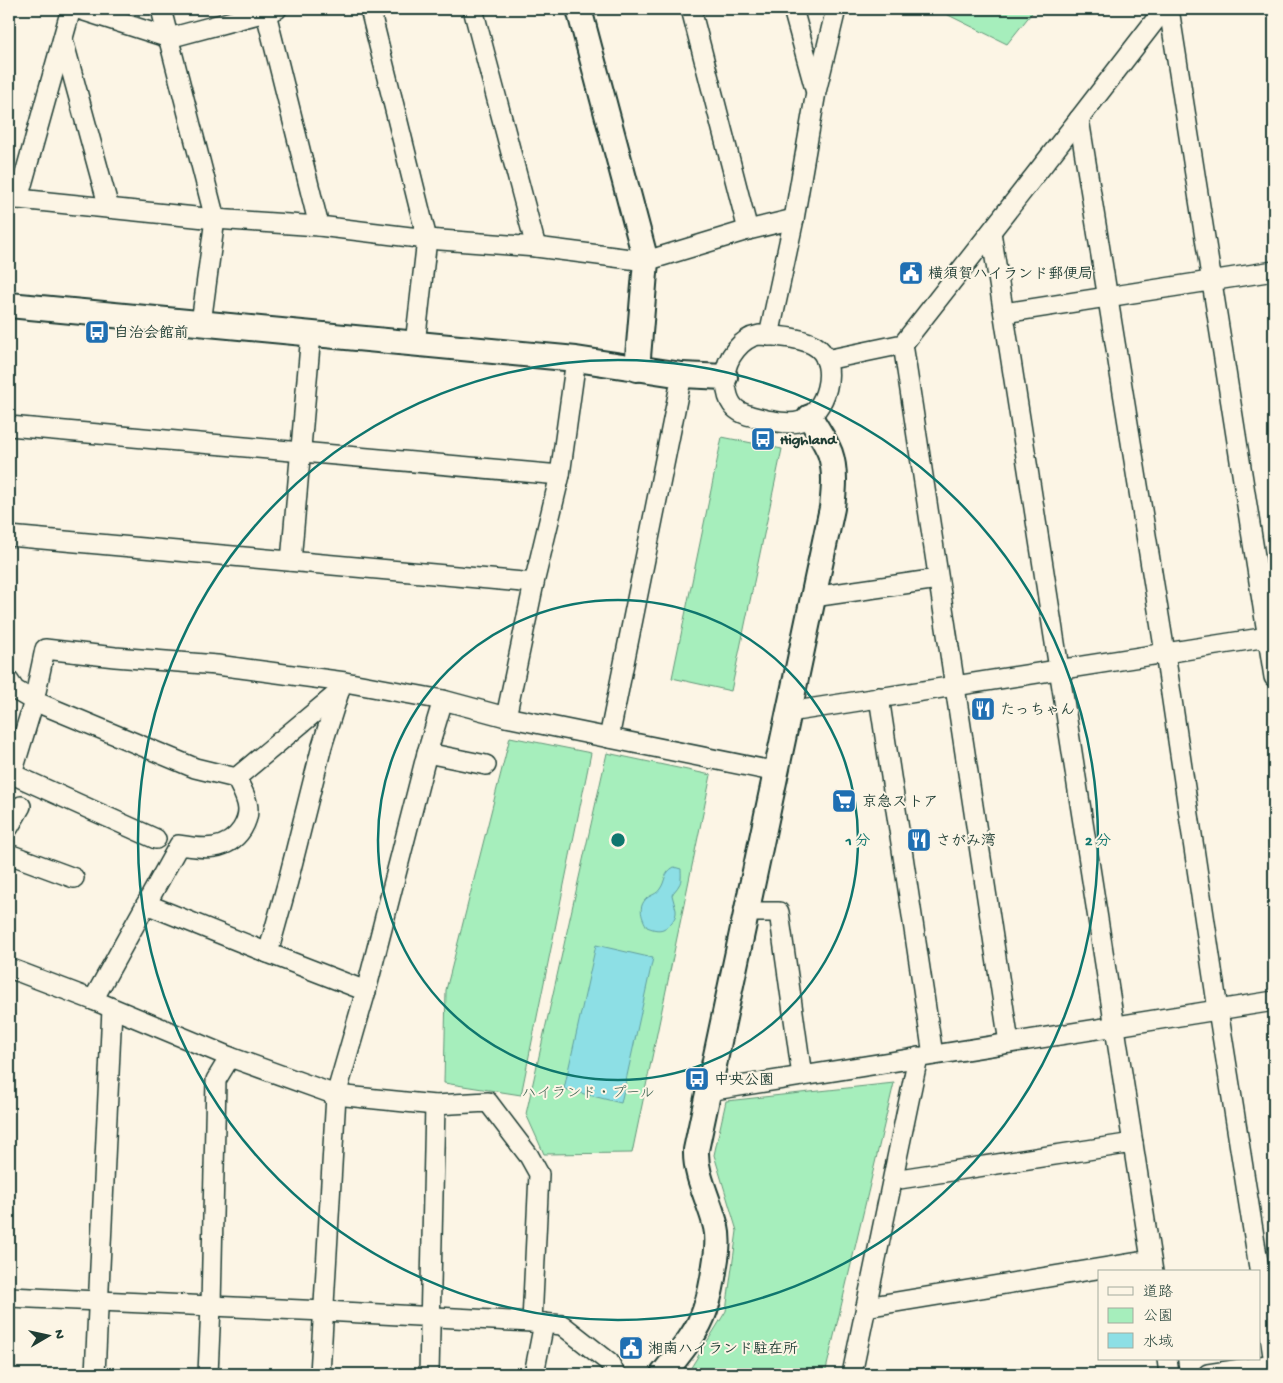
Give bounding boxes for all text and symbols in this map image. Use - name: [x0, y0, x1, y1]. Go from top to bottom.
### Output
- public building icon: 横須賀ハイランド郵便局: [898, 260, 924, 286]
- place label: 横須賀ハイランド郵便局: [928, 265, 1093, 284]
- bus stop icon: 自治会館前: [84, 319, 110, 345]
- place label: 自治会館前: [114, 324, 189, 343]
- bus stop icon: Highland: [750, 426, 776, 452]
- place label: Highland: [780, 432, 838, 450]
- restaurant icon: たっちゃん: [970, 696, 996, 722]
- place label: たっちゃん: [1000, 702, 1075, 720]
- supermarket icon: 京急ストア: [831, 788, 857, 814]
- place label: 京急ストア: [862, 793, 938, 812]
- restaurant icon: さがみ湾: [906, 827, 932, 853]
- centre of rings: [609, 831, 627, 849]
- place label: さがみ湾: [936, 832, 996, 851]
- text: 1 分: [845, 833, 870, 851]
- text: 2 分: [1085, 833, 1111, 851]
- bus stop icon: 中央公園: [684, 1066, 710, 1092]
- place label: 中央公園: [714, 1071, 774, 1090]
- park label: ハイランド・プール: [521, 1085, 655, 1103]
- legend: [1098, 1270, 1260, 1360]
- text: 道路: [1143, 1284, 1173, 1302]
- text: 公園: [1143, 1308, 1173, 1326]
- north arrow: [22, 1310, 72, 1360]
- text: N: [49, 1329, 67, 1340]
- text: 水域: [1143, 1333, 1173, 1352]
- public building icon: 湘南ハイランド駐在所: [618, 1335, 644, 1361]
- place label: 湘南ハイランド駐在所: [648, 1340, 798, 1359]

